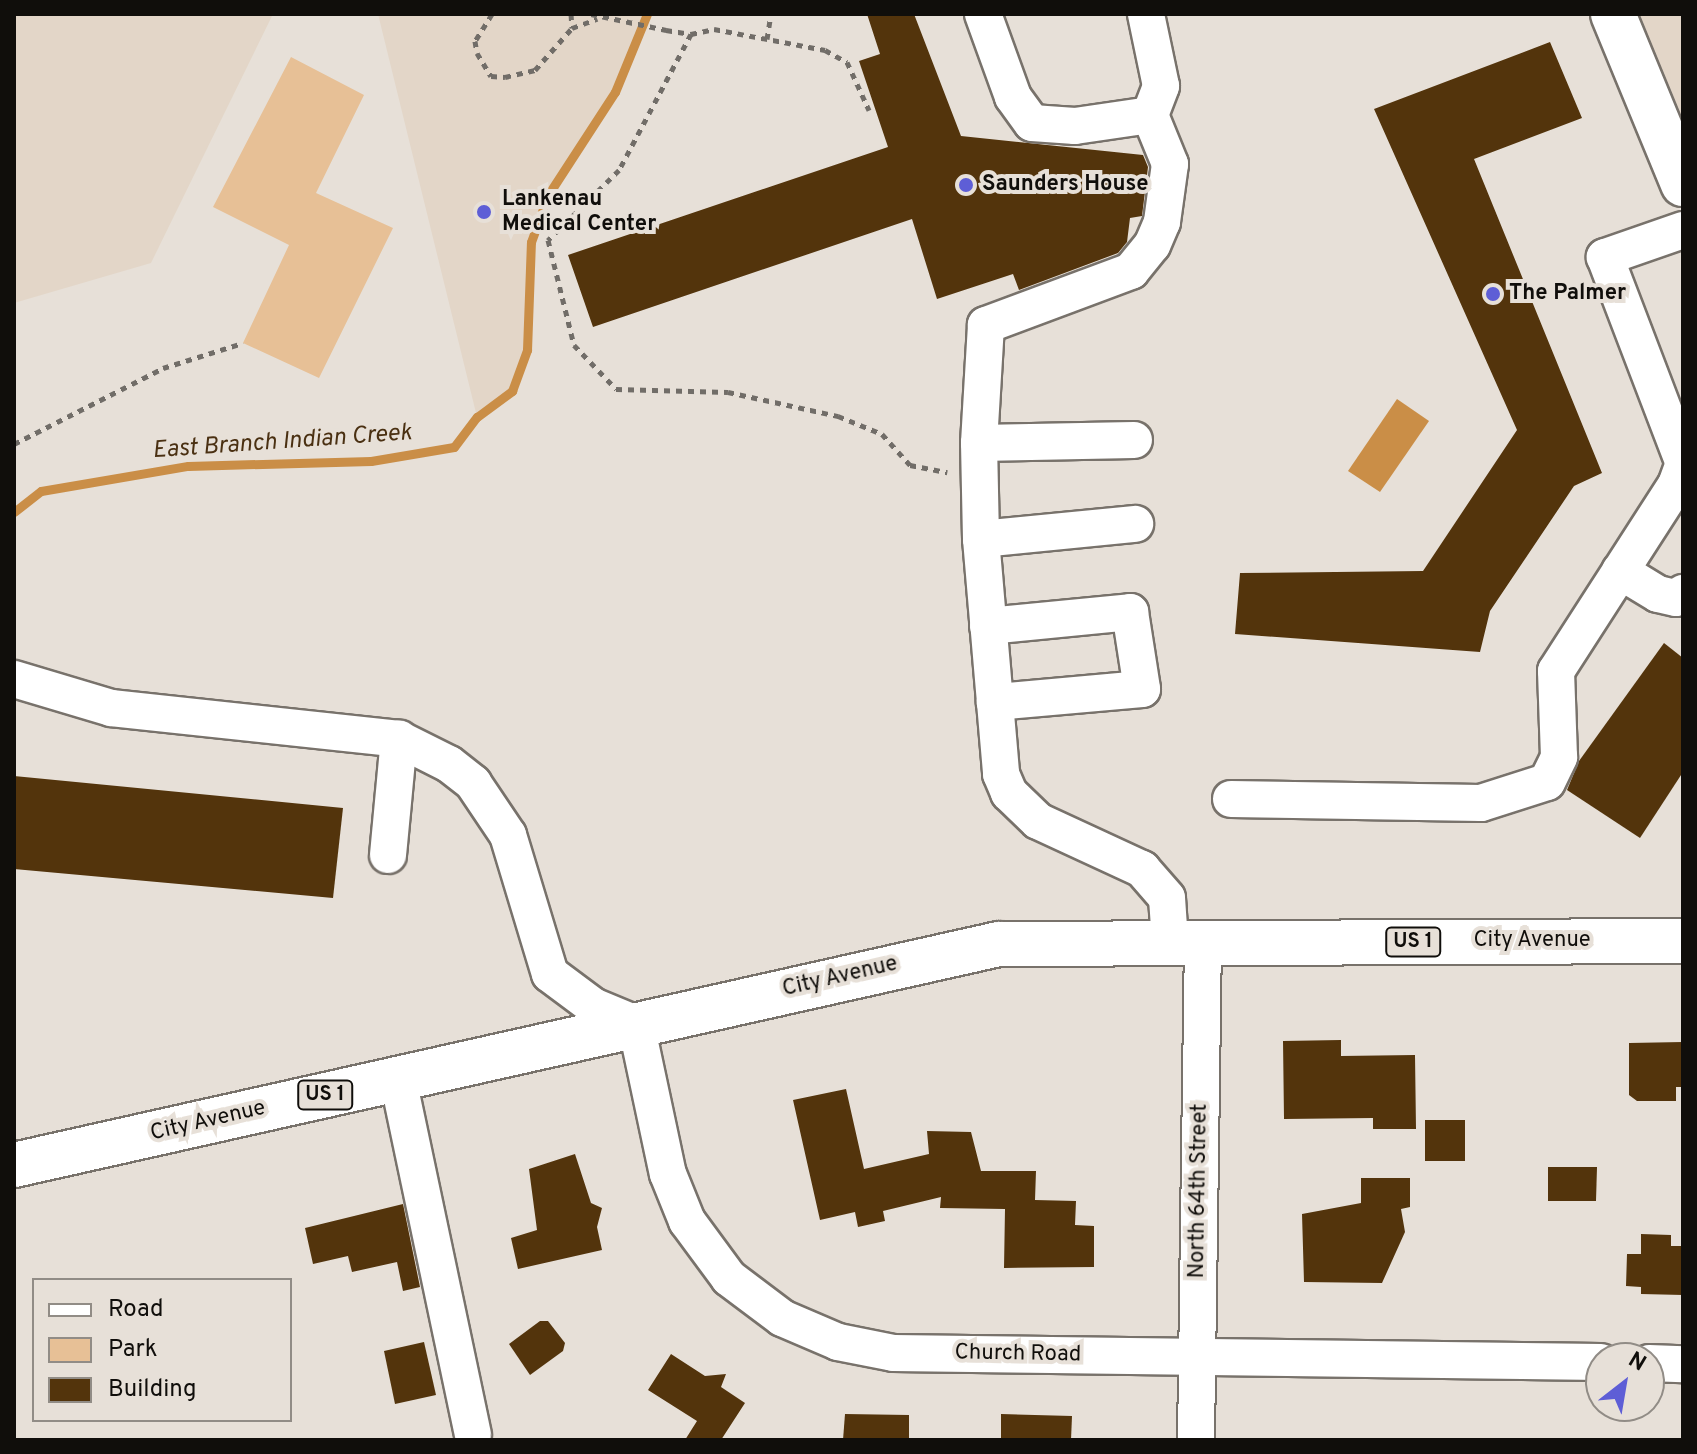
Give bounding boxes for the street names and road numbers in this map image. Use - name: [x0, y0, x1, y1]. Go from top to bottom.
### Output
- road number: US 1: [1385, 926, 1441, 958]
- street label: City Avenue: [1473, 928, 1591, 954]
- street label: City Avenue: [779, 951, 901, 1003]
- road number: US 1: [297, 1079, 353, 1111]
- street label: City Avenue: [147, 1095, 269, 1147]
- street label: North 64th Street: [1184, 1103, 1214, 1279]
- street label: Church Road: [954, 1340, 1082, 1368]

